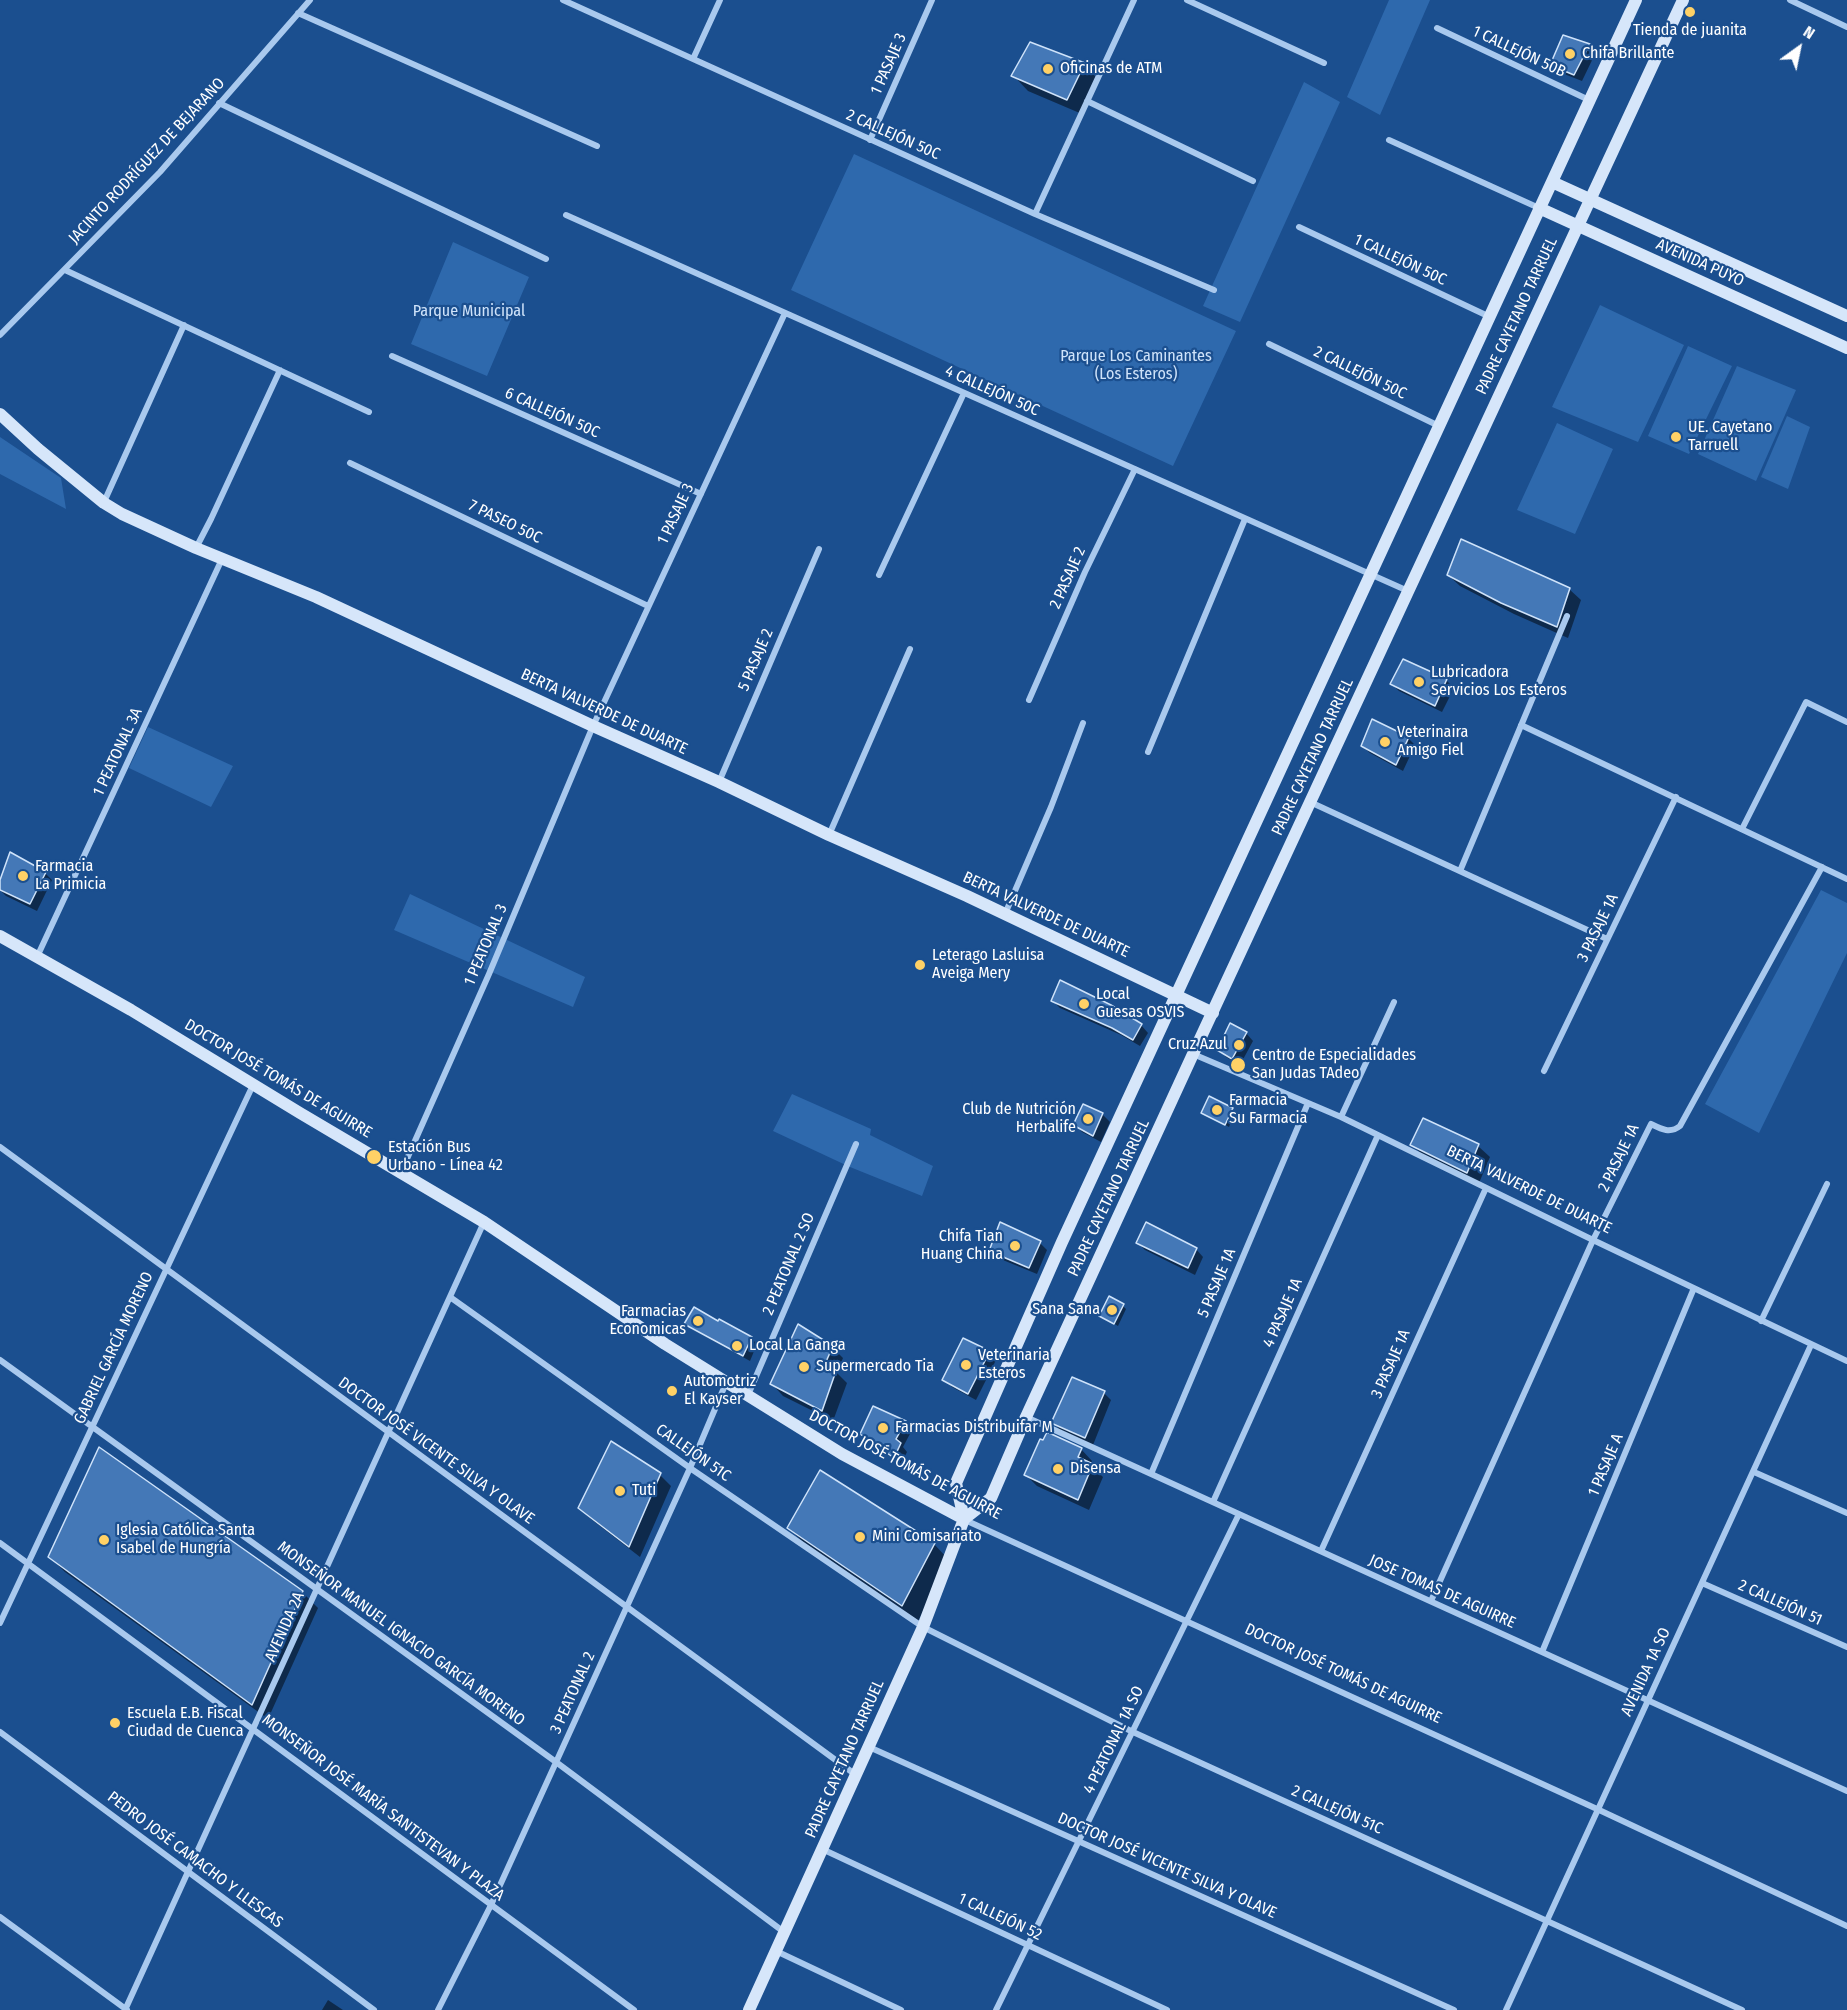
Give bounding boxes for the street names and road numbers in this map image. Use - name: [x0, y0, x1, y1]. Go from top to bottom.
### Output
- street label: 1 CALLEJÓN 50B: [1469, 22, 1569, 82]
- street label: 1 PASAJE 3: [867, 30, 911, 98]
- street label: JACINTO RODRÍGUEZ DE BEJARANO: [65, 74, 229, 248]
- street label: 2 CALLEJÓN 50C: [843, 106, 943, 164]
- street label: 1 CALLEJÓN 50C: [1351, 230, 1449, 290]
- street label: PADRE CAYETANO TARRUEL: [1472, 234, 1562, 398]
- street label: AVENIDA PUYO: [1653, 235, 1747, 291]
- street label: 2 CALLEJÓN 50C: [1311, 342, 1409, 404]
- street label: 4 CALLEJÓN 50C: [942, 362, 1042, 420]
- street label: 6 CALLEJÓN 50C: [502, 384, 602, 442]
- street label: 1 PASAJE 3: [654, 481, 698, 547]
- street label: 7 PASEO 50C: [465, 496, 545, 548]
- street label: 2 PASAJE 2: [1046, 544, 1090, 612]
- street label: 5 PASAJE 2: [734, 626, 778, 694]
- street label: BERTA VALVERDE DE DUARTE: [518, 665, 690, 759]
- street label: PADRE CAYETANO TARRUEL: [1268, 675, 1358, 839]
- street label: 1 PEATONAL 3A: [89, 705, 147, 799]
- street label: BERTA VALVERDE DE DUARTE: [960, 868, 1132, 962]
- street label: 3 PASAJE 1A: [1573, 891, 1623, 965]
- street label: 1 PEATONAL 3: [460, 901, 512, 989]
- street label: DOCTOR JOSÉ TOMÁS DE AGUIRRE: [181, 1015, 375, 1143]
- street label: PADRE CAYETANO TARRUEL: [1064, 1116, 1154, 1280]
- street label: 2 PASAJE 1A: [1594, 1121, 1644, 1195]
- street label: BERTA VALVERDE DE DUARTE: [1443, 1142, 1615, 1238]
- street label: 2 PEATONAL 2 SO: [759, 1210, 819, 1318]
- street label: 5 PASAJE 1A: [1194, 1245, 1240, 1321]
- street label: GABRIEL GARCÍA MORENO: [70, 1269, 158, 1427]
- street label: 4 PASAJE 1A: [1259, 1275, 1307, 1351]
- street label: 3 PASAJE 1A: [1367, 1327, 1415, 1401]
- street label: DOCTOR JOSÉ VICENTE SILVA Y OLAVE: [334, 1373, 538, 1529]
- street label: DOCTOR JOSÉ TOMÁS DE AGUIRRE: [806, 1406, 1004, 1524]
- street label: CALLEJÓN 51C: [652, 1420, 734, 1486]
- street label: 1 PASAJE A: [1584, 1431, 1628, 1499]
- street label: MONSEÑOR MANUEL IGNACIO GARCÍA MORENO: [273, 1538, 529, 1730]
- street label: JOSE TOMAS DE AGUIRRE: [1366, 1551, 1518, 1633]
- street label: 2 CALLEJÓN 51: [1735, 1576, 1825, 1630]
- street label: AVENIDA 2A: [261, 1589, 309, 1665]
- street label: DOCTOR JOSÉ TOMÁS DE AGUIRRE: [1241, 1620, 1445, 1728]
- street label: AVENIDA 1A SO: [1617, 1625, 1675, 1719]
- street label: 3 PEATONAL 2: [546, 1649, 600, 1737]
- street label: PADRE CAYETANO TARRUEL: [801, 1677, 889, 1841]
- street label: 4 PEATONAL 1A SO: [1080, 1683, 1148, 1797]
- street label: MONSEÑOR JOSÉ MARÍA SANTISTEVAN Y PLAZA: [258, 1710, 508, 1906]
- street label: 2 CALLEJÓN 51C: [1288, 1781, 1386, 1839]
- street label: PEDRO JOSÉ CAMACHO Y LLESCAS: [104, 1788, 286, 1932]
- street label: DOCTOR JOSÉ VICENTE SILVA Y OLAVE: [1055, 1809, 1279, 1923]
- street label: 1 CALLEJÓN 52: [955, 1889, 1045, 1945]

